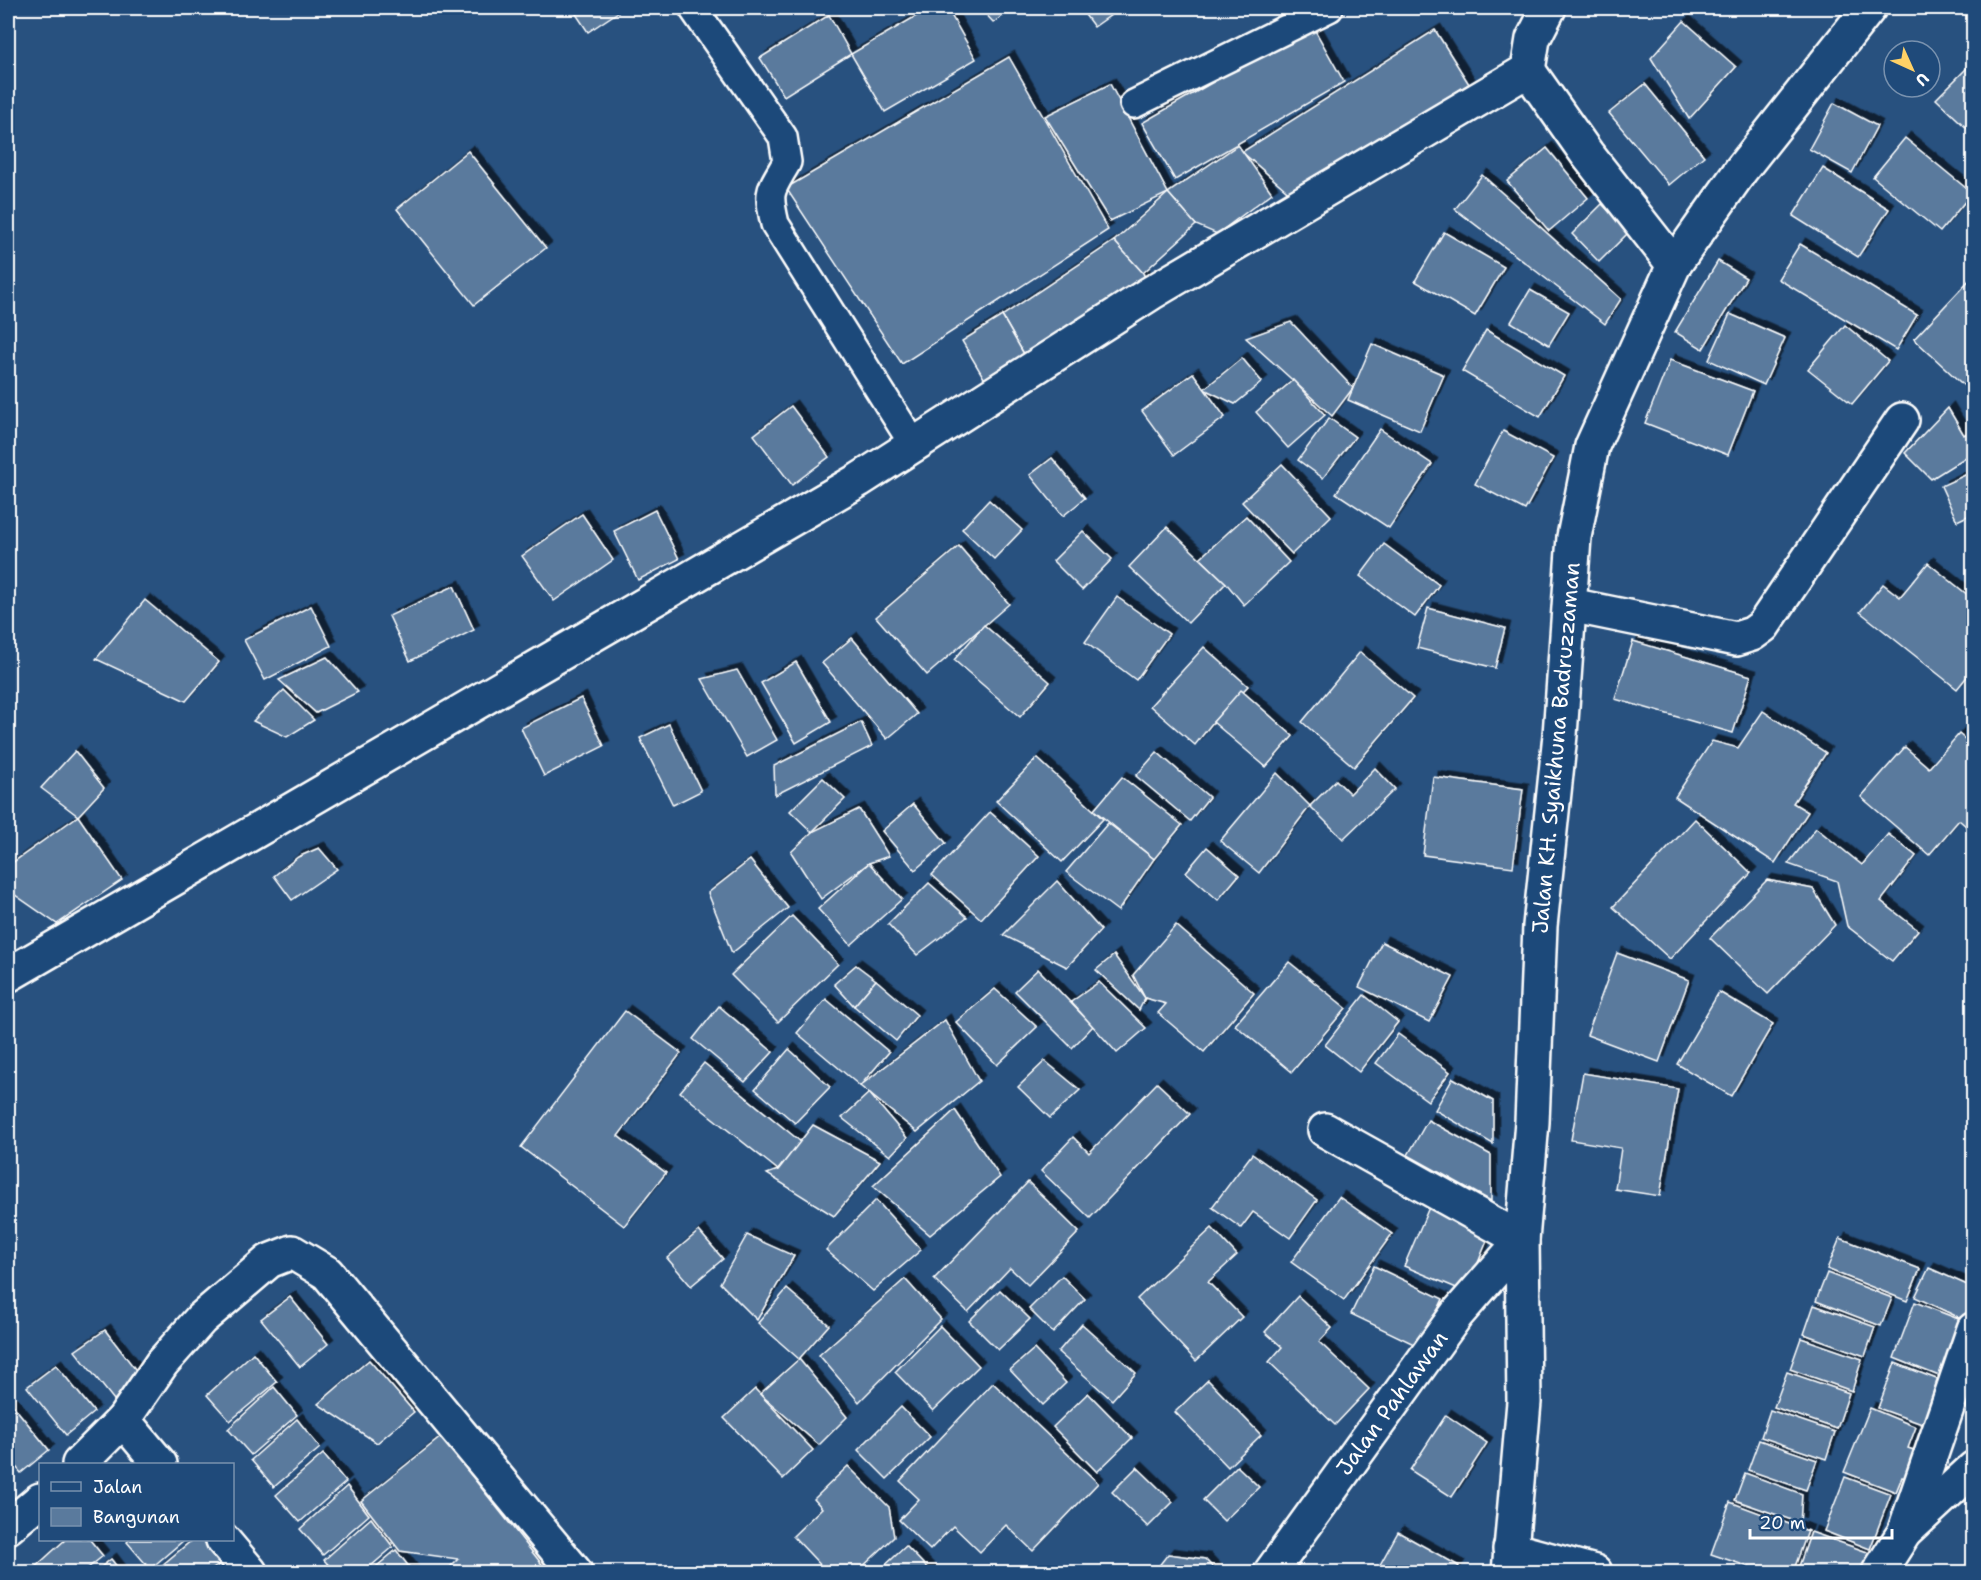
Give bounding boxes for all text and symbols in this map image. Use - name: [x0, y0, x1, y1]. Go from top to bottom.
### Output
- north arrow: [1882, 39, 1942, 99]
- text: U: [1911, 68, 1934, 91]
- street label: Jalan KH. Syaikhuna Badruzzaman: [1525, 561, 1587, 935]
- street label: Jalan Pahlawan: [1330, 1325, 1454, 1481]
- legend: [39, 1463, 234, 1541]
- text: Jalan: [93, 1475, 142, 1499]
- scale bar: [1750, 1502, 1892, 1540]
- text: Bangunan: [93, 1505, 180, 1529]
- text: 20 m: [1759, 1511, 1805, 1535]

